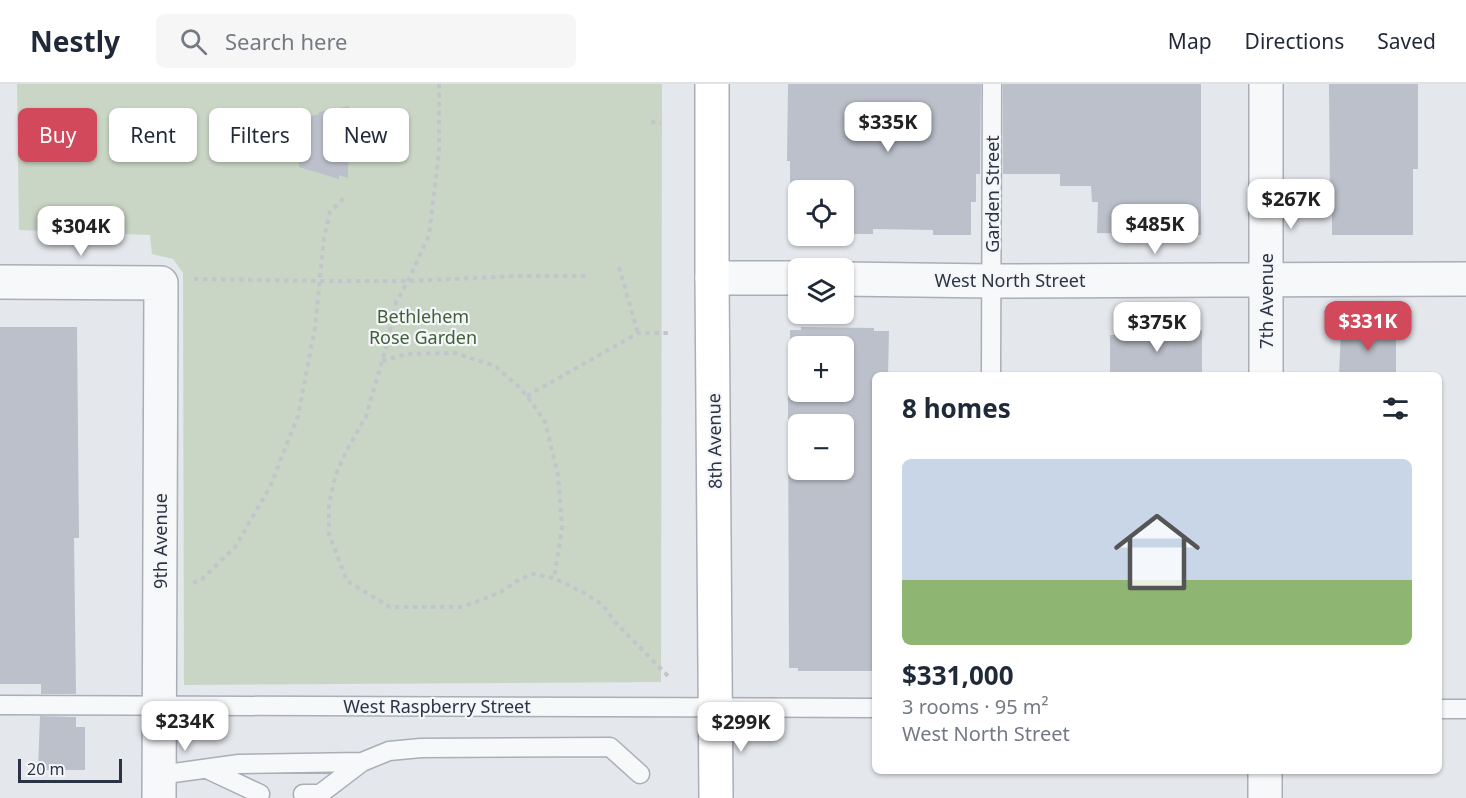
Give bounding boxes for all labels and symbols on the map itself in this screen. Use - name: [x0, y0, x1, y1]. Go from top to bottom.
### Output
- pin: $335K: [846, 102, 930, 153]
- street label: Garden Street: [980, 135, 1004, 253]
- pin: $267K: [1249, 179, 1333, 230]
- pin: $485K: [1113, 204, 1197, 255]
- pin: $304K: [39, 206, 123, 257]
- street label: 7th Avenue: [1254, 253, 1278, 349]
- street label: West North Street: [935, 268, 1086, 292]
- pin: $331K: [1326, 301, 1410, 352]
- pin: $375K: [1115, 302, 1199, 353]
- park label: Bethlehem Rose Garden: [369, 304, 477, 349]
- street label: 8th Avenue: [701, 393, 727, 489]
- street label: 9th Avenue: [148, 493, 172, 589]
- street label: West Raspberry Street: [343, 694, 531, 718]
- pin: $234K: [143, 701, 227, 752]
- pin: $299K: [699, 702, 783, 753]
- scale bar: [18, 756, 122, 784]

